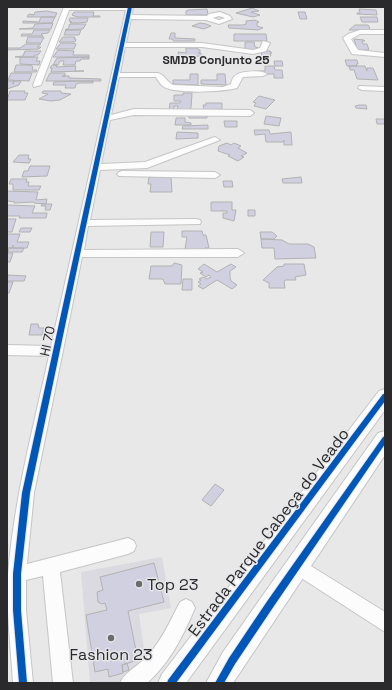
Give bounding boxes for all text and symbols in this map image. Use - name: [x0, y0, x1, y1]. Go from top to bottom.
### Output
- district label: SMDB Conjunto 25: [163, 52, 269, 68]
- street label: HI 70: [36, 324, 59, 358]
- street label: Estrada Parque Cabeça do Veado: [183, 424, 354, 641]
- place label: Top 23: [147, 574, 198, 595]
- marker: Top 23: [134, 579, 144, 589]
- marker: Fashion 23: [106, 633, 116, 643]
- place label: Fashion 23: [70, 644, 152, 665]

